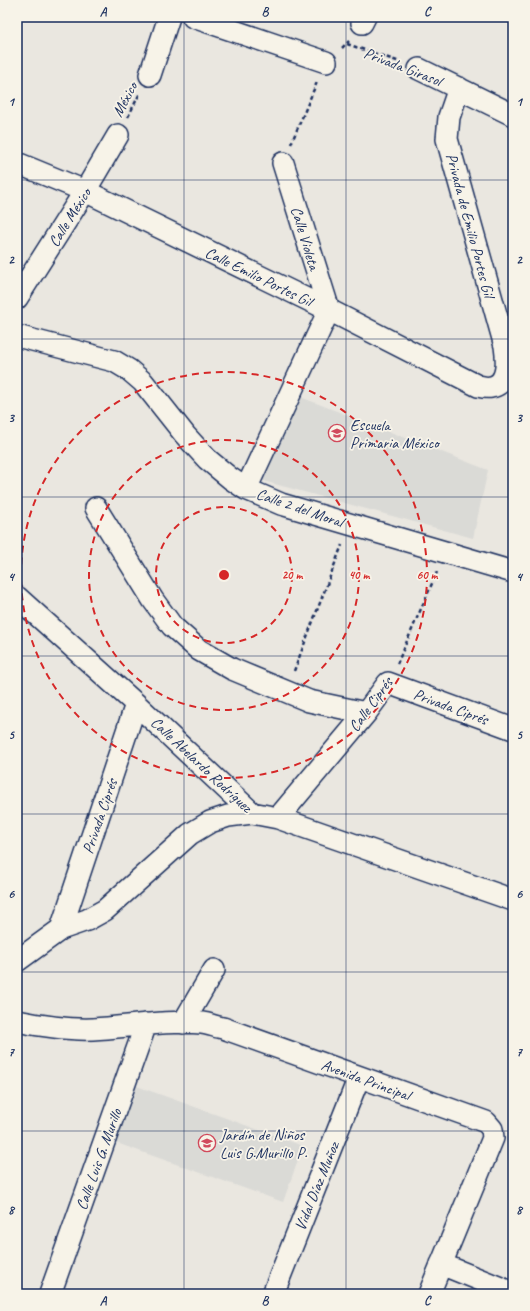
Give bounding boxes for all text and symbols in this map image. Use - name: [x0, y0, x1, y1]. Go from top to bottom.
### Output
- text: A: [100, 4, 108, 20]
- text: B: [262, 4, 270, 20]
- text: C: [424, 4, 432, 20]
- street label: Privada Girasol: [361, 43, 447, 92]
- street label: México: [107, 77, 143, 120]
- text: 1: [8, 94, 16, 110]
- text: 1: [516, 94, 524, 110]
- street label: Privada de Emilio Portes Gil: [441, 151, 500, 303]
- street label: Calle México: [44, 182, 97, 251]
- street label: Calle Violeta: [286, 204, 325, 274]
- street label: Calle Emilio Portes Gil: [202, 242, 318, 313]
- text: 2: [8, 252, 15, 268]
- text: 2: [516, 252, 523, 268]
- text: 3: [8, 410, 15, 426]
- text: 3: [516, 410, 523, 426]
- place label: Escuela Primaria México: [350, 415, 441, 453]
- school or university icon: Escuela Primaria México: [327, 423, 347, 443]
- street label: Calle 2 del Moral: [254, 484, 349, 533]
- text: 20 m: [282, 567, 303, 583]
- text: 40 m: [349, 567, 370, 583]
- text: 60 m: [417, 567, 439, 583]
- centre of rings: [217, 568, 231, 582]
- text: 4: [8, 569, 16, 585]
- text: 4: [516, 569, 524, 585]
- street label: Calle Ciprés: [344, 672, 398, 736]
- street label: Privada Ciprés: [411, 684, 492, 730]
- street label: Calle Abelardo Rodríguez: [146, 713, 258, 818]
- text: 5: [8, 727, 15, 743]
- text: 5: [516, 727, 523, 743]
- street label: Privada Ciprés: [78, 775, 123, 856]
- text: 6: [8, 886, 15, 902]
- text: 6: [516, 886, 523, 902]
- text: 7: [8, 1044, 15, 1060]
- text: 7: [516, 1044, 523, 1060]
- street label: Avenida Principal: [318, 1055, 416, 1106]
- street label: Calle Luis G. Murillo: [71, 1105, 127, 1213]
- place label: Jardín de Niños Luis G.Murillo P.: [219, 1125, 308, 1163]
- school or university icon: Jardín de Niños Luis G.Murillo P.: [197, 1133, 217, 1153]
- street label: Vidal Díaz Muñoz: [290, 1137, 344, 1234]
- text: 8: [8, 1202, 16, 1218]
- text: 8: [516, 1202, 524, 1218]
- text: A: [100, 1293, 108, 1309]
- text: B: [262, 1293, 270, 1309]
- text: C: [424, 1293, 432, 1309]

